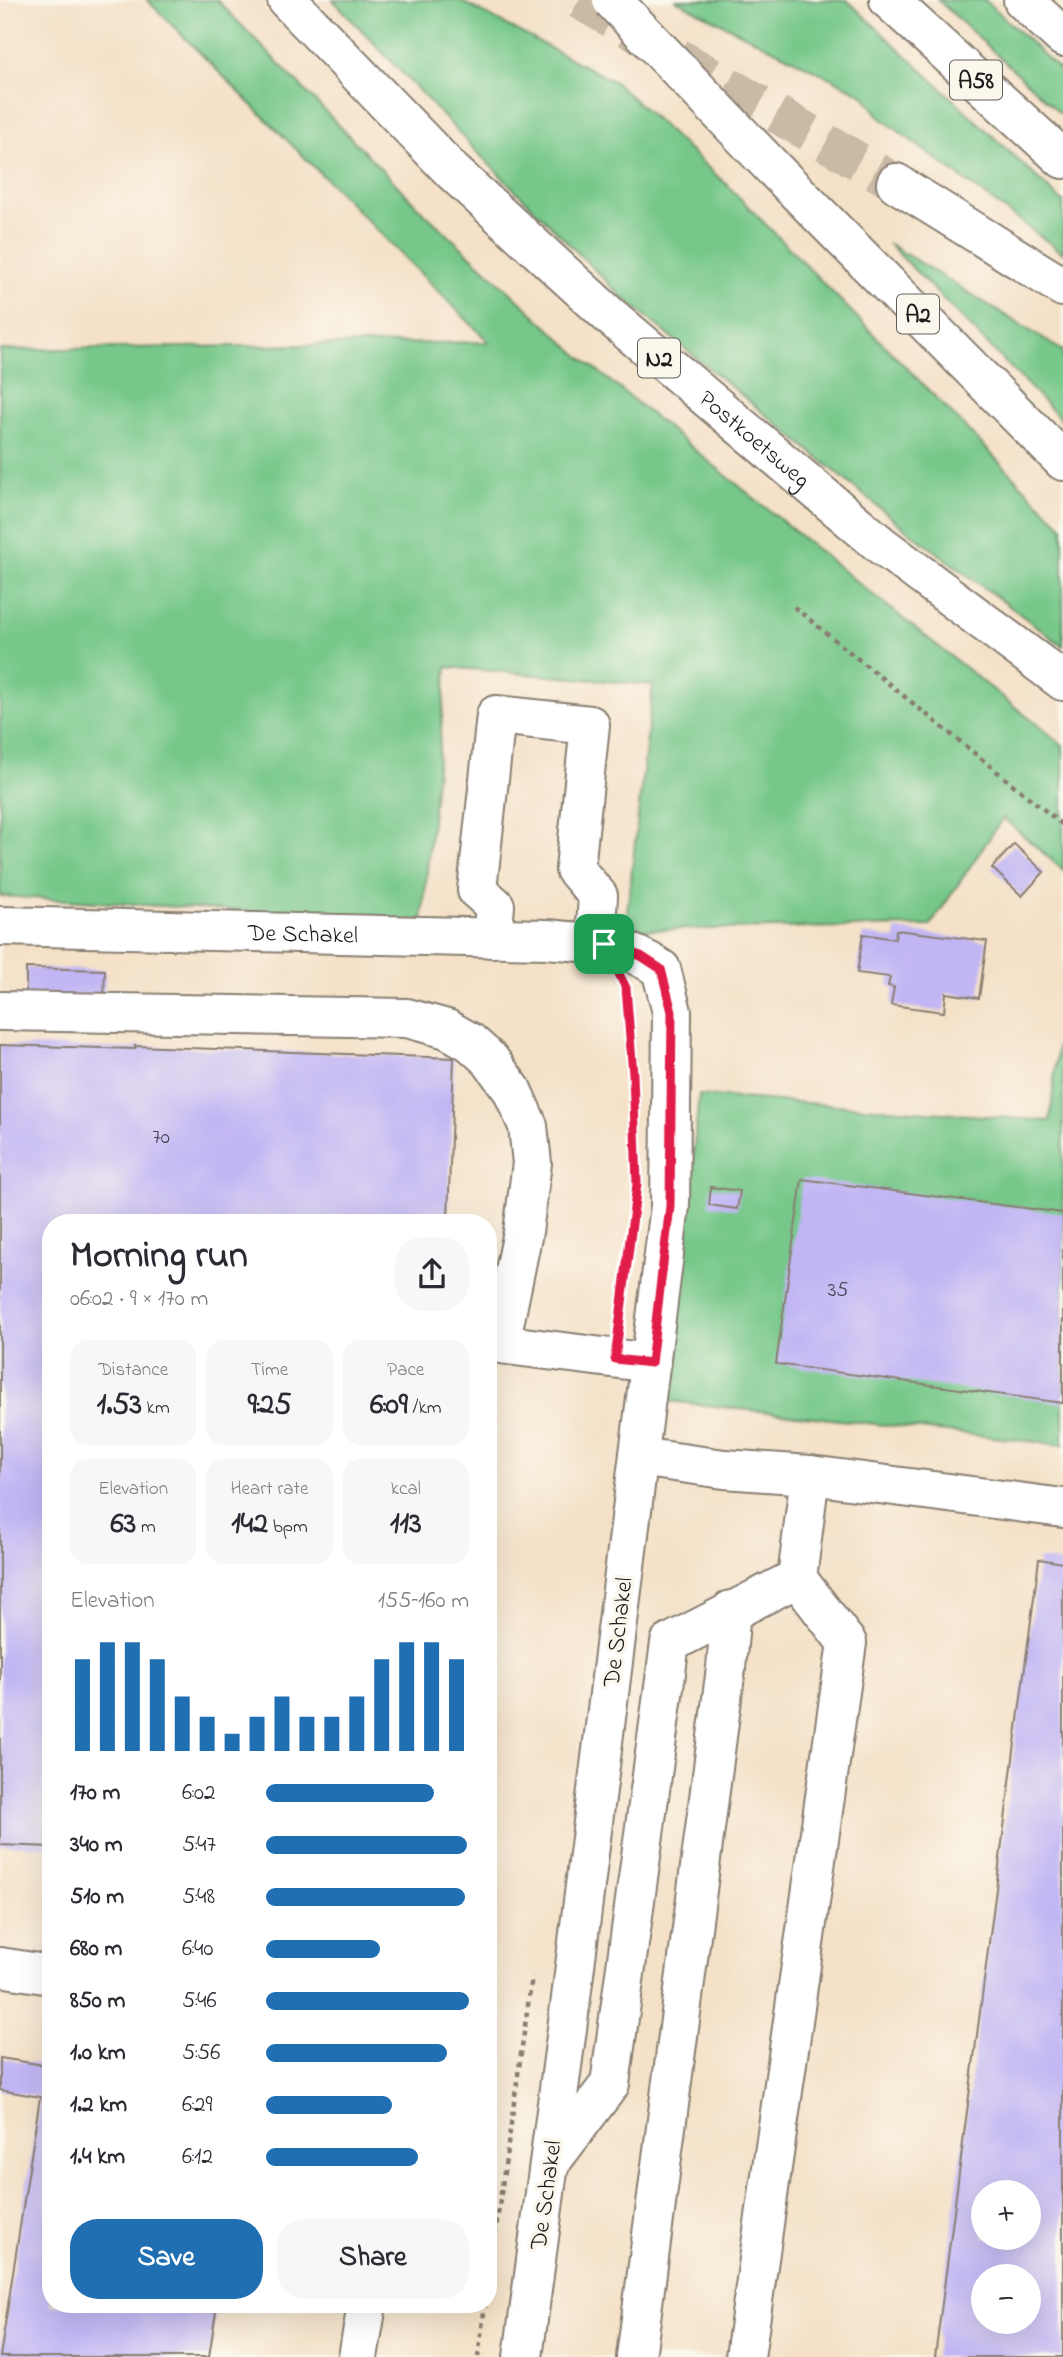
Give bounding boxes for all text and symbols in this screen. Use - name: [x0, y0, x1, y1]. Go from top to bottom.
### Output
- road number: A58: [950, 60, 1002, 100]
- road number: A2: [897, 294, 939, 334]
- road number: N2: [638, 338, 680, 378]
- street label: Postkoetsweg: [690, 383, 817, 498]
- pin: [574, 914, 634, 974]
- street label: De Schakel: [246, 917, 358, 955]
- icon: arrive: [585, 925, 623, 963]
- house number: 70: [152, 1123, 170, 1153]
- text: Morning run: [70, 1229, 248, 1285]
- button: share: [395, 1237, 469, 1311]
- house number: 35: [828, 1276, 848, 1306]
- text: 06:02 · 9 × 170 m: [70, 1283, 208, 1316]
- text: Distance: [98, 1357, 168, 1384]
- text: Time: [251, 1357, 288, 1384]
- text: Pace: [387, 1357, 424, 1384]
- text: 1.53: [97, 1384, 142, 1428]
- text: 9:25: [248, 1384, 291, 1428]
- text: 6:09: [370, 1384, 408, 1428]
- text: km: [142, 1395, 170, 1422]
- text: /km: [408, 1395, 442, 1422]
- text: Elevation: [98, 1476, 168, 1503]
- text: Heart rate: [231, 1476, 308, 1503]
- text: kcal: [391, 1476, 421, 1503]
- text: 63: [111, 1503, 136, 1547]
- text: 142: [231, 1503, 268, 1547]
- text: 113: [390, 1503, 422, 1547]
- text: m: [136, 1514, 156, 1541]
- text: bpm: [268, 1514, 308, 1541]
- street label: De Schakel: [595, 1576, 644, 1690]
- text: Elevation: [70, 1585, 155, 1618]
- text: 155–160 m: [378, 1585, 469, 1618]
- text: 170 m: [70, 1777, 120, 1810]
- text: 6:02: [182, 1777, 215, 1810]
- text: 340 m: [70, 1829, 123, 1862]
- text: 5:47: [182, 1829, 216, 1862]
- text: 510 m: [70, 1881, 124, 1914]
- text: 5:48: [182, 1881, 215, 1914]
- text: 680 m: [70, 1933, 122, 1966]
- text: 6:40: [182, 1933, 214, 1966]
- text: 850 m: [70, 1985, 125, 2018]
- text: 5:46: [182, 1985, 217, 2018]
- text: 1.0 km: [70, 2037, 126, 2070]
- text: 5:56: [182, 2037, 220, 2070]
- text: 1.2 km: [70, 2089, 127, 2122]
- text: 6:29: [182, 2089, 212, 2122]
- street label: De Schakel: [522, 2138, 572, 2253]
- text: 1.4 km: [70, 2141, 125, 2174]
- text: 6:12: [182, 2141, 213, 2174]
- map controls: [971, 2180, 1041, 2334]
- button: +: [971, 2180, 1041, 2250]
- button: Save: [70, 2219, 263, 2299]
- button: Share: [277, 2219, 469, 2299]
- button: −: [971, 2264, 1041, 2334]

